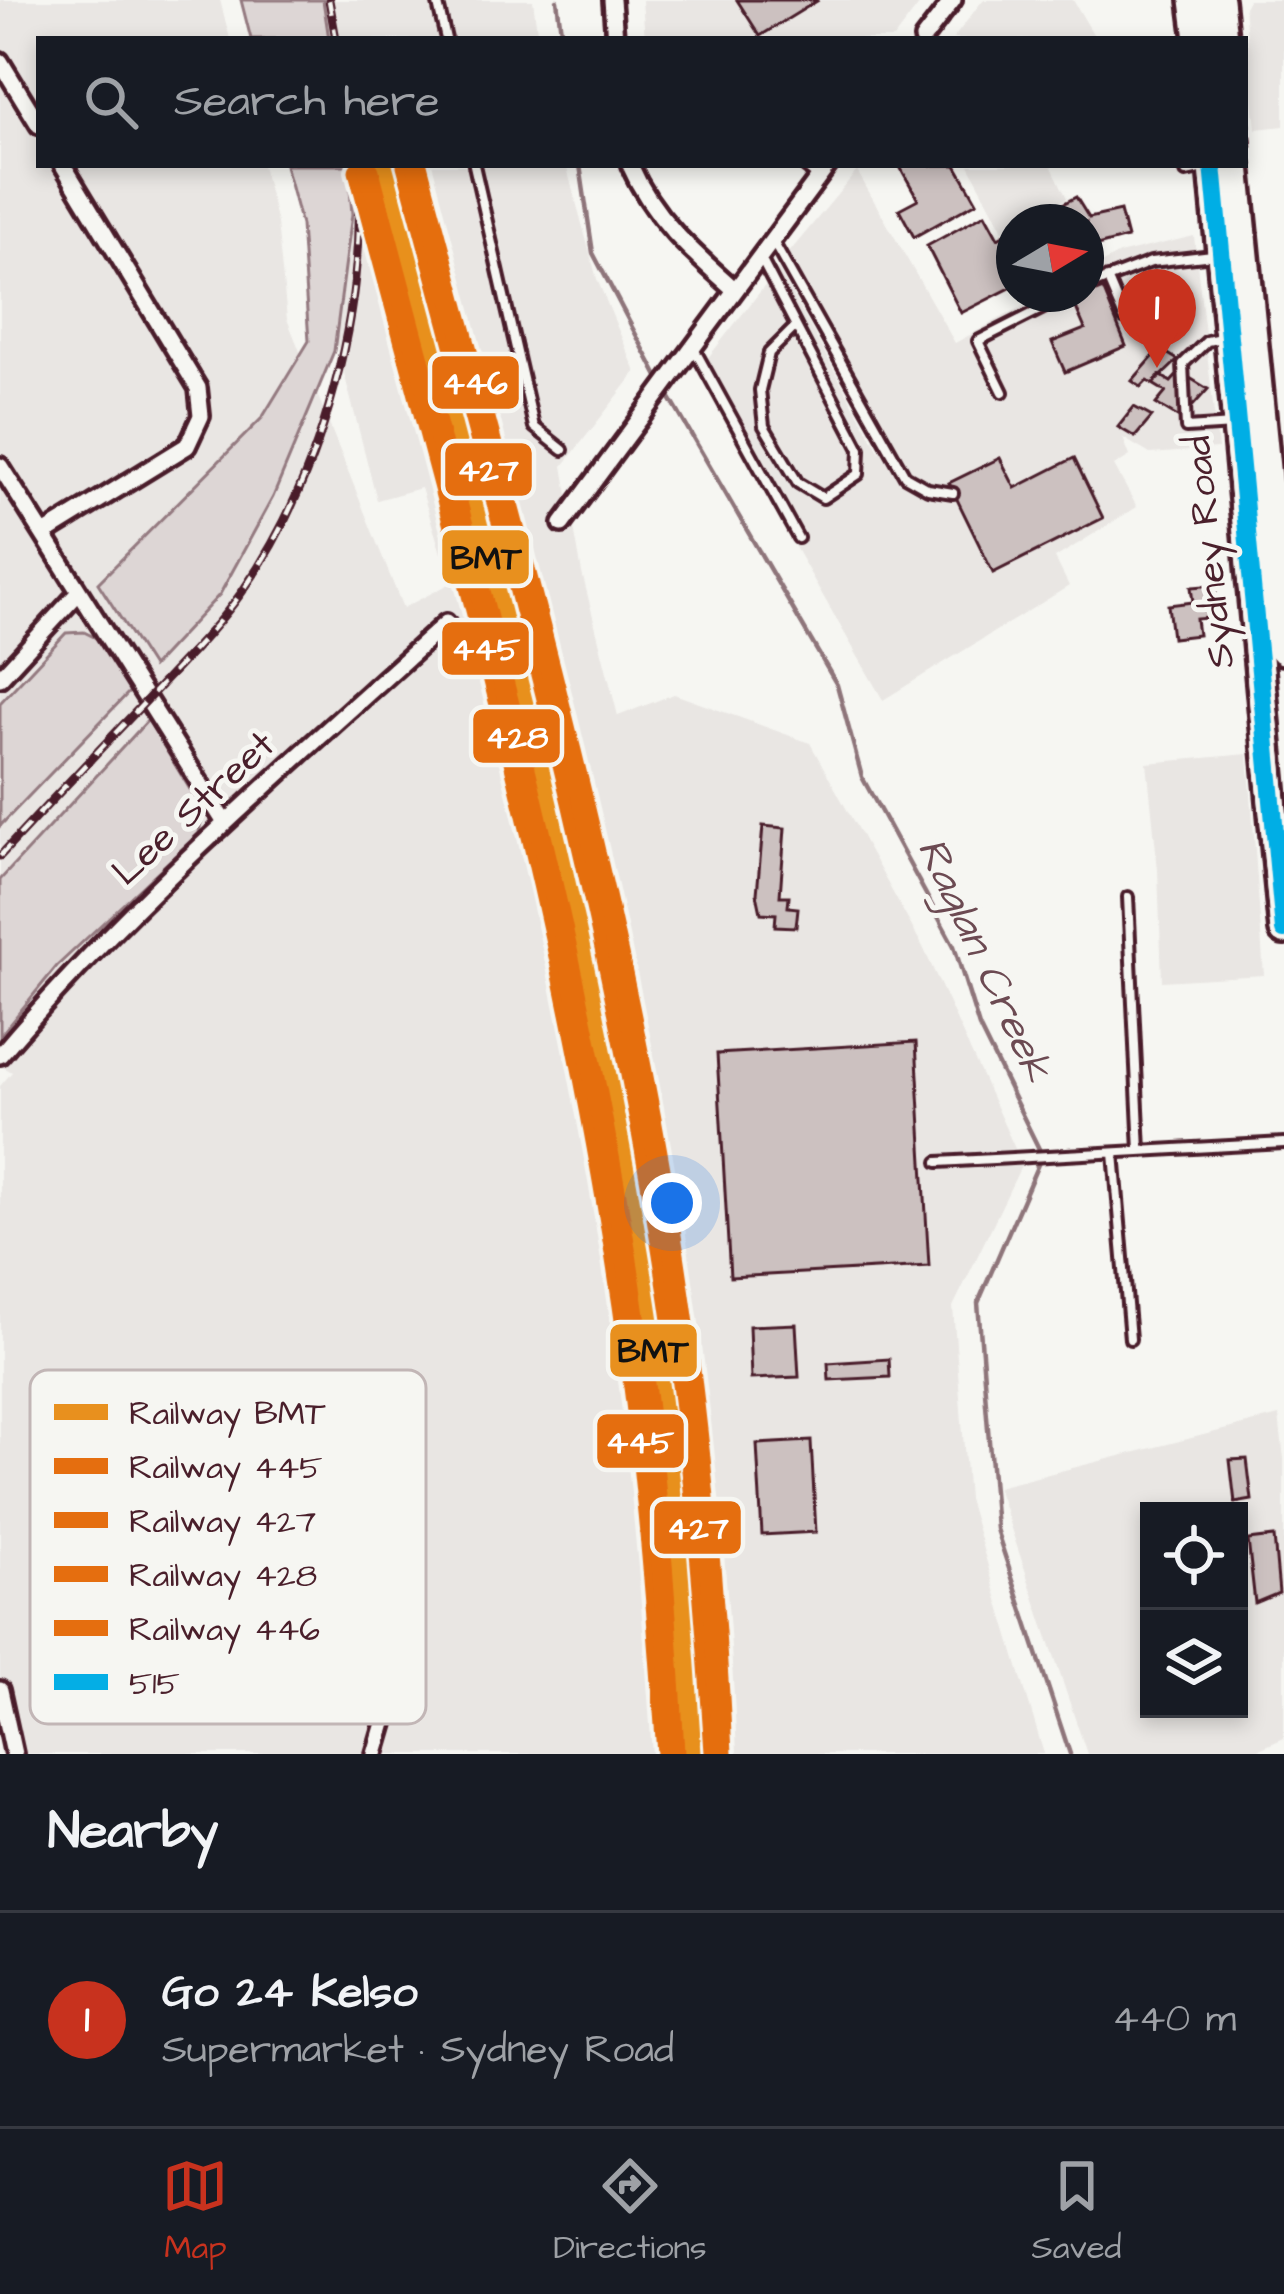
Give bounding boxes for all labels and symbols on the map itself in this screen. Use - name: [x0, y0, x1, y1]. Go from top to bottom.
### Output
- north arrow: [996, 204, 1104, 312]
- pin: 1: [1118, 269, 1196, 368]
- line badge: 446: [430, 354, 521, 411]
- text: 446: [442, 361, 508, 407]
- street label: Sydney Road: [1171, 433, 1250, 671]
- line badge: 427: [443, 441, 534, 498]
- text: 427: [457, 448, 520, 494]
- line badge: BMT: [440, 528, 531, 586]
- text: BMT: [450, 536, 523, 582]
- line badge: 445: [440, 620, 531, 677]
- text: 445: [452, 627, 521, 673]
- line badge: 428: [471, 707, 562, 765]
- text: 428: [486, 715, 549, 761]
- street label: Lee Street: [101, 719, 288, 899]
- water label: Raglan Creek: [901, 829, 1066, 1093]
- your location: [642, 1173, 702, 1233]
- line badge: BMT: [608, 1322, 699, 1379]
- text: BMT: [617, 1329, 690, 1375]
- legend: [30, 1370, 426, 1724]
- text: Railway BMT: [129, 1391, 326, 1438]
- line badge: 445: [595, 1412, 686, 1470]
- text: 445: [606, 1420, 675, 1466]
- text: Railway 445: [129, 1445, 323, 1492]
- text: Railway 427: [129, 1499, 316, 1546]
- line badge: 427: [652, 1499, 743, 1556]
- text: 427: [667, 1506, 730, 1552]
- text: Railway 428: [129, 1553, 317, 1600]
- text: Railway 446: [129, 1607, 320, 1654]
- text: 515: [129, 1661, 180, 1707]

